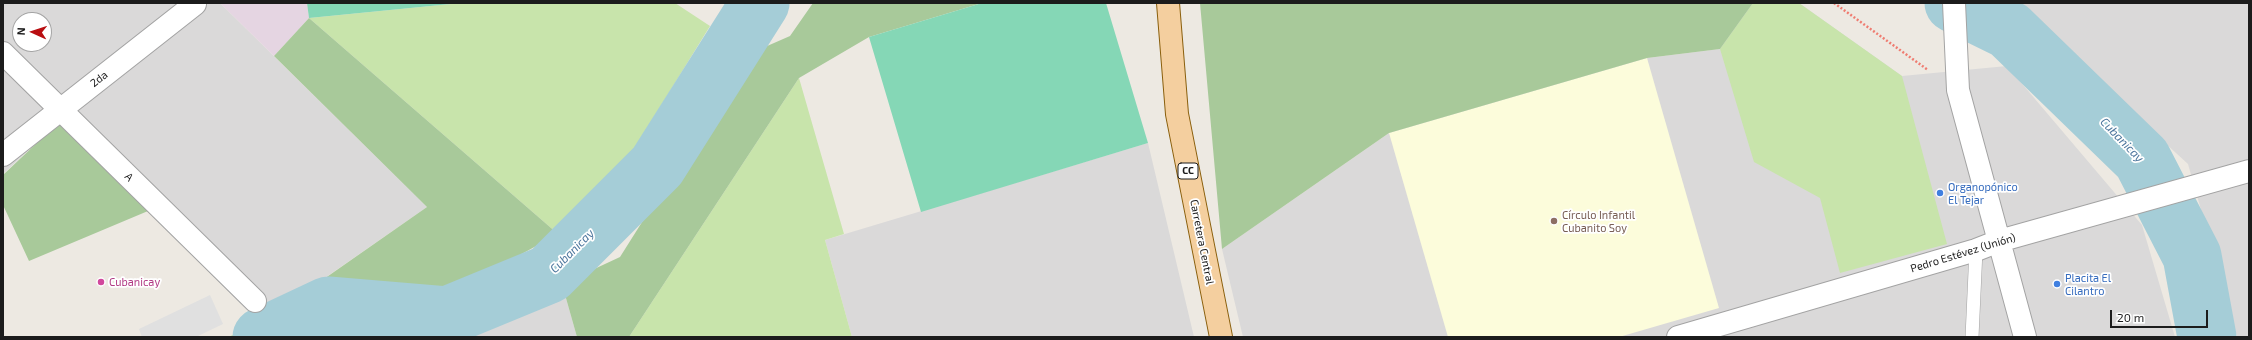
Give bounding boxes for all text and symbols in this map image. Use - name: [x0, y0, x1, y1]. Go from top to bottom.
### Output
- north arrow: [12, 12, 52, 52]
- text: N: [14, 27, 27, 36]
- street label: 2da: [88, 68, 110, 90]
- water label: Cubanicay: [2097, 115, 2147, 165]
- road number: CC: [1178, 163, 1198, 179]
- street label: A: [122, 170, 136, 184]
- place label: Organopónico El Tejar: [1948, 180, 2018, 206]
- marker: Organopónico El Tejar: [1935, 188, 1945, 198]
- street label: Carretera Central: [1187, 198, 1217, 286]
- place label: Círculo Infantil Cubanito Soy: [1562, 208, 1635, 234]
- marker: Círculo Infantil Cubanito Soy: [1549, 216, 1559, 226]
- water label: Cubanicay: [547, 226, 597, 276]
- street label: Pedro Estévez (Unión): [1909, 231, 2017, 275]
- place label: Placita El Cilantro: [2065, 271, 2111, 297]
- place label: Cubanicay: [109, 275, 160, 289]
- marker: Cubanicay: [96, 277, 106, 287]
- marker: Placita El Cilantro: [2052, 279, 2062, 289]
- scale bar: [2112, 302, 2210, 328]
- text: 20 m: [2117, 310, 2144, 324]

